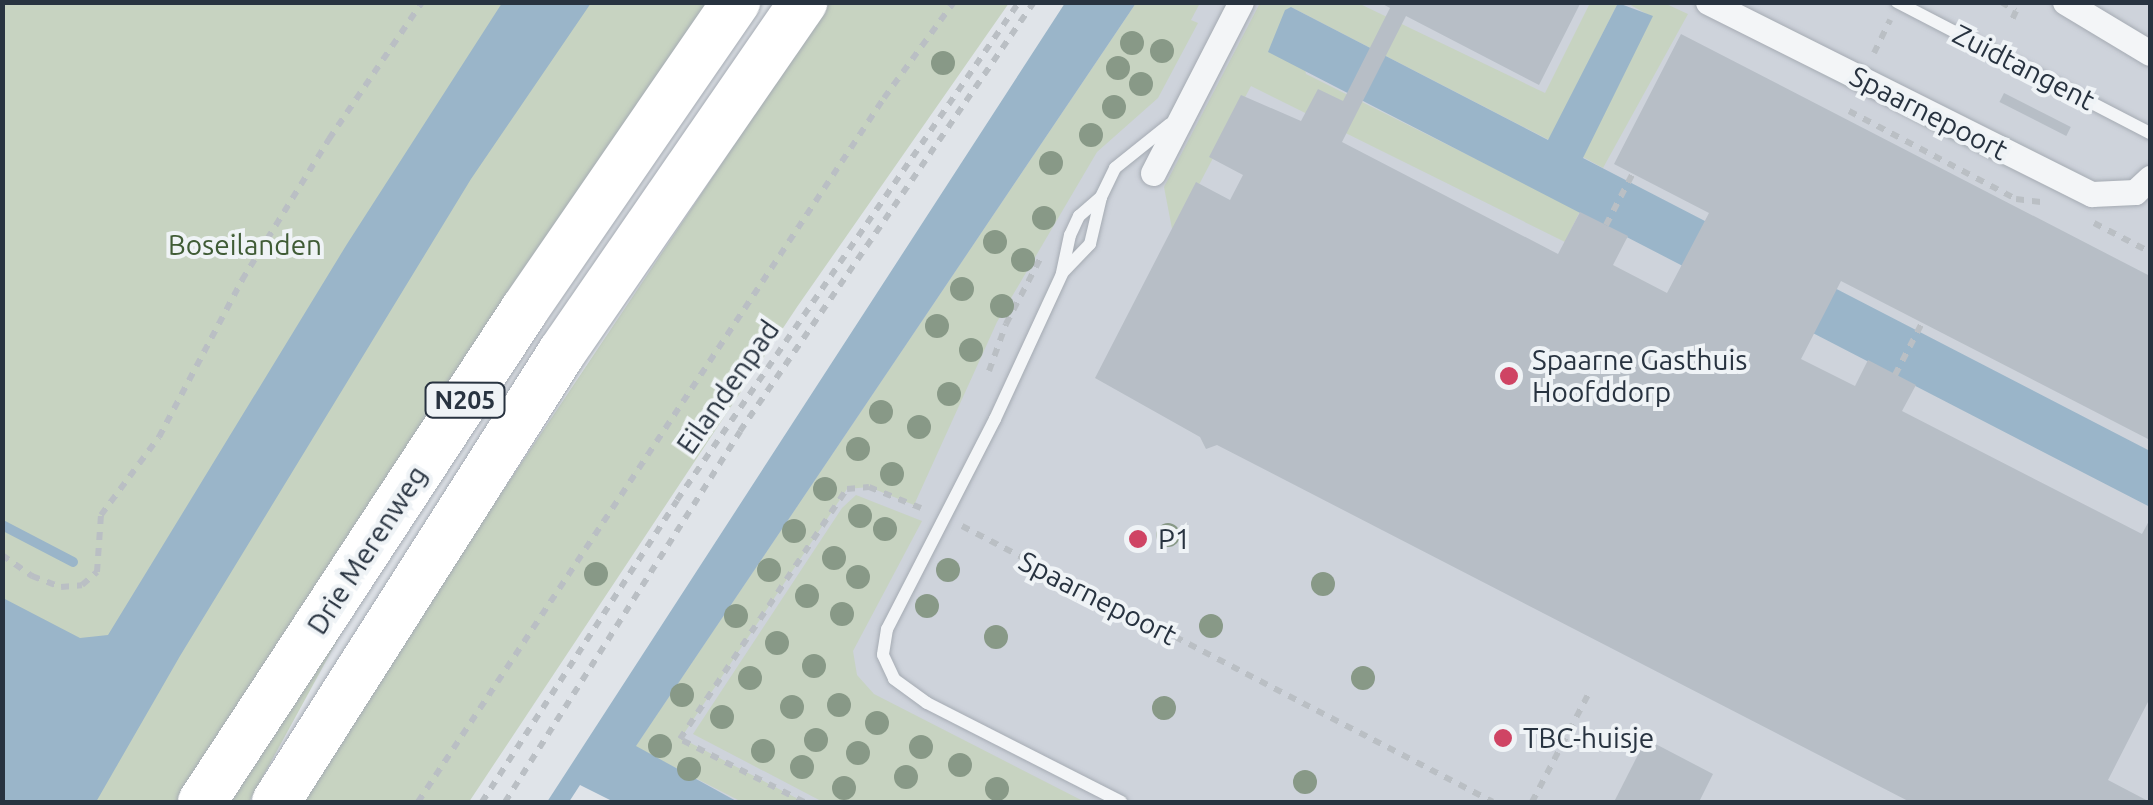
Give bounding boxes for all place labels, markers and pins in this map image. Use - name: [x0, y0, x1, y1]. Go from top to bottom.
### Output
- place label: Spaarne Gasthuis Hoofddorp: [1532, 343, 1747, 409]
- marker: Spaarne Gasthuis Hoofddorp: [1496, 363, 1522, 389]
- place label: P1: [1158, 522, 1191, 556]
- marker: P1: [1127, 528, 1149, 550]
- place label: TBC-huisje: [1523, 721, 1654, 755]
- marker: TBC-huisje: [1492, 727, 1514, 749]

